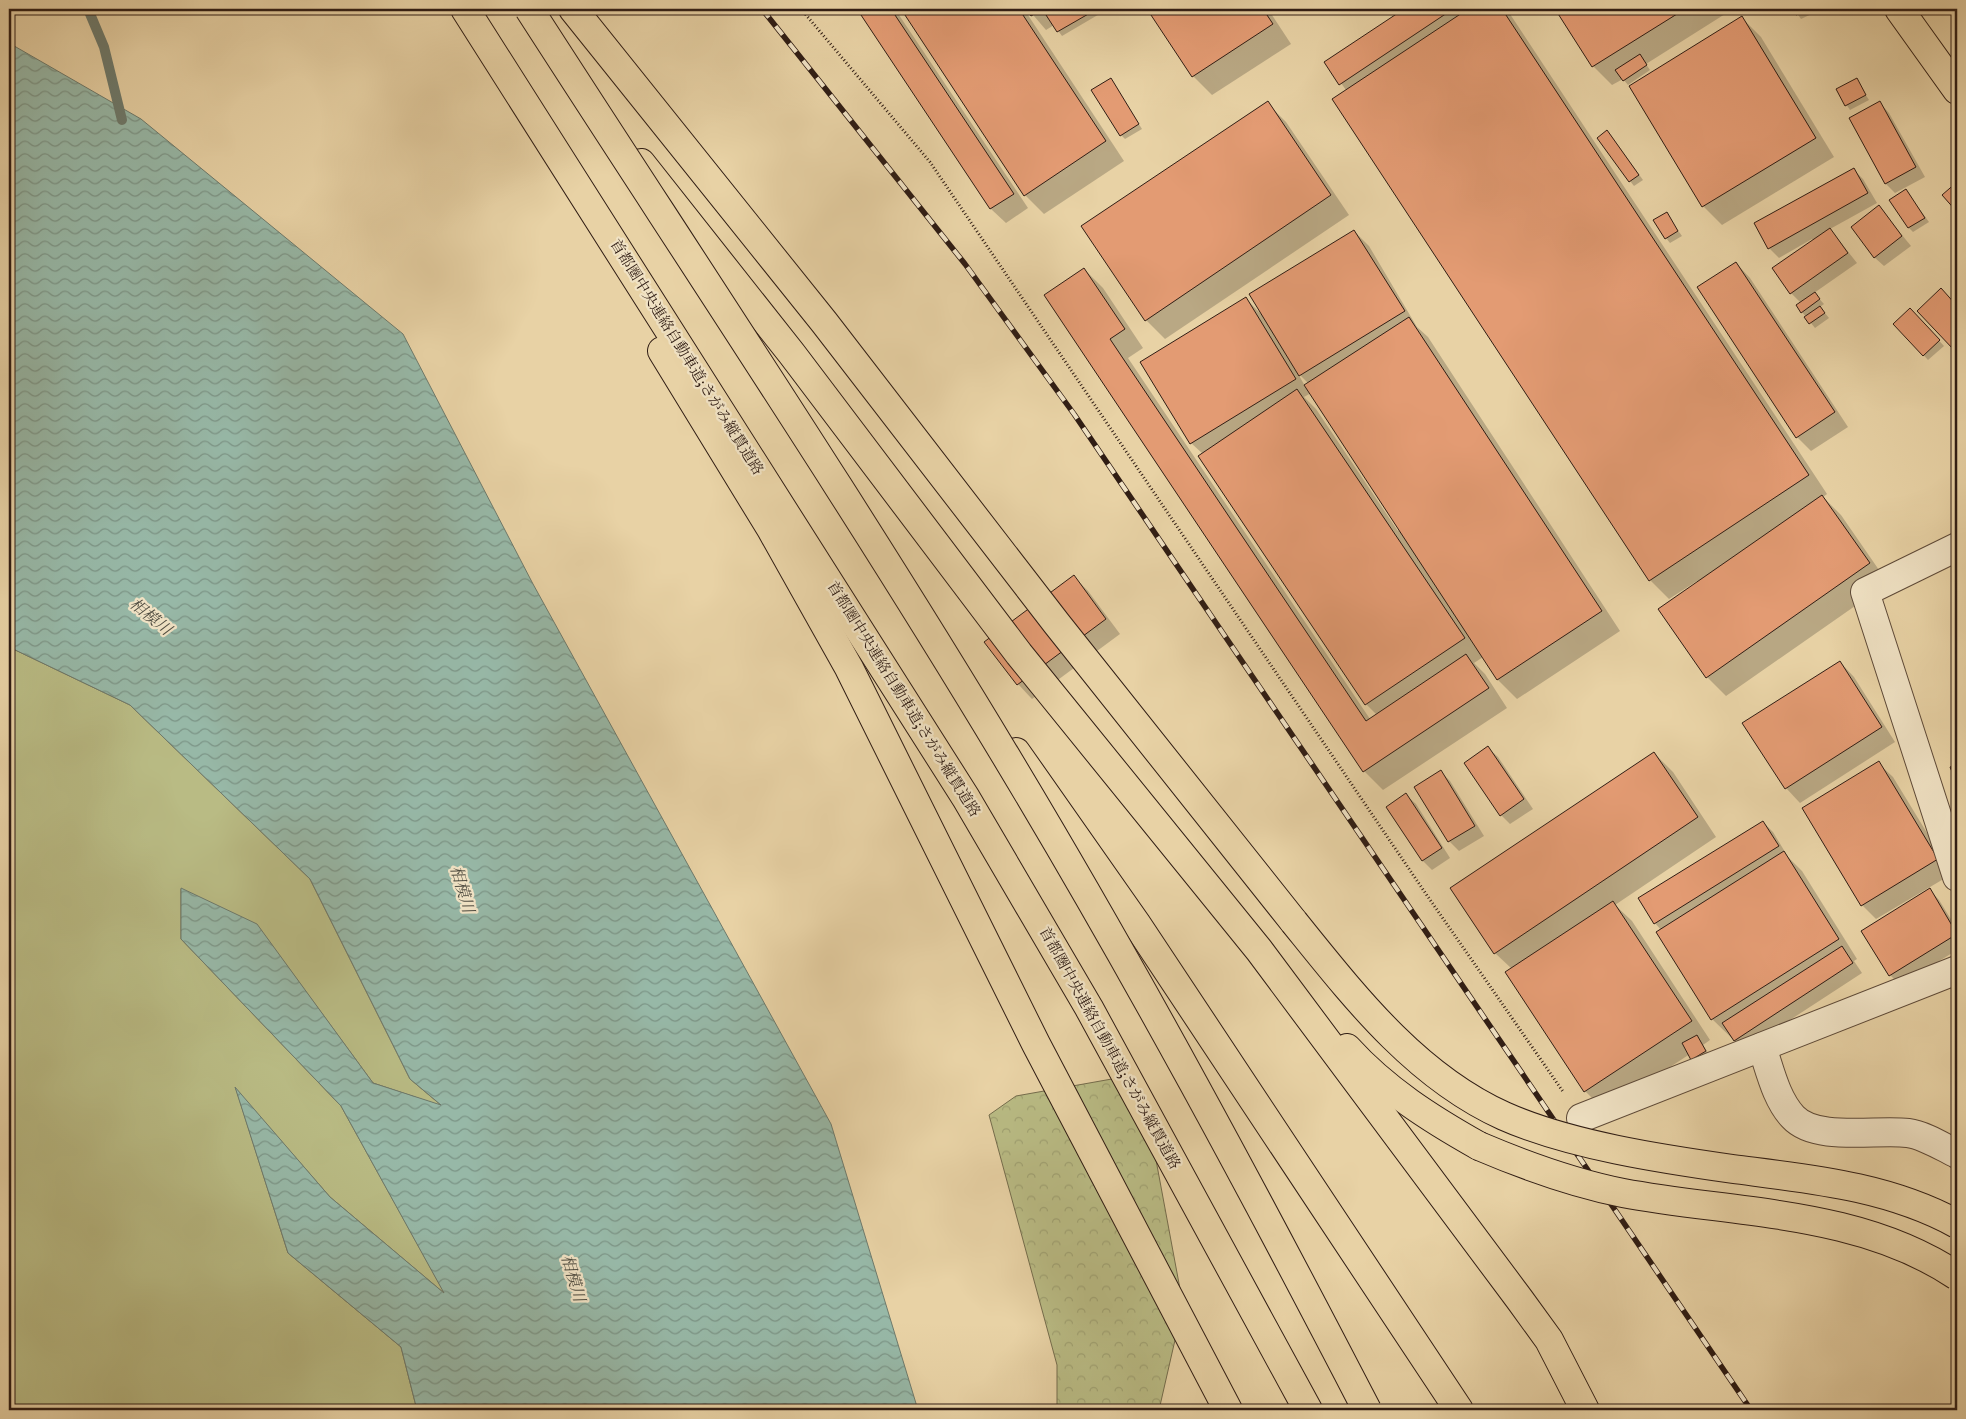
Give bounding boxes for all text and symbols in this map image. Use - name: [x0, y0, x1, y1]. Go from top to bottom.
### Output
- street label: 首都圏中央連絡自動車道;さがみ縦貫道路: [606, 236, 767, 479]
- street label: 首都圏中央連絡自動車道;さがみ縦貫道路: [823, 578, 984, 821]
- water label: 相模川: [125, 595, 176, 642]
- water label: 相模川: [445, 864, 478, 917]
- street label: 首都圏中央連絡自動車道;さがみ縦貫道路: [1035, 924, 1184, 1173]
- water label: 相模川: [556, 1253, 589, 1306]

